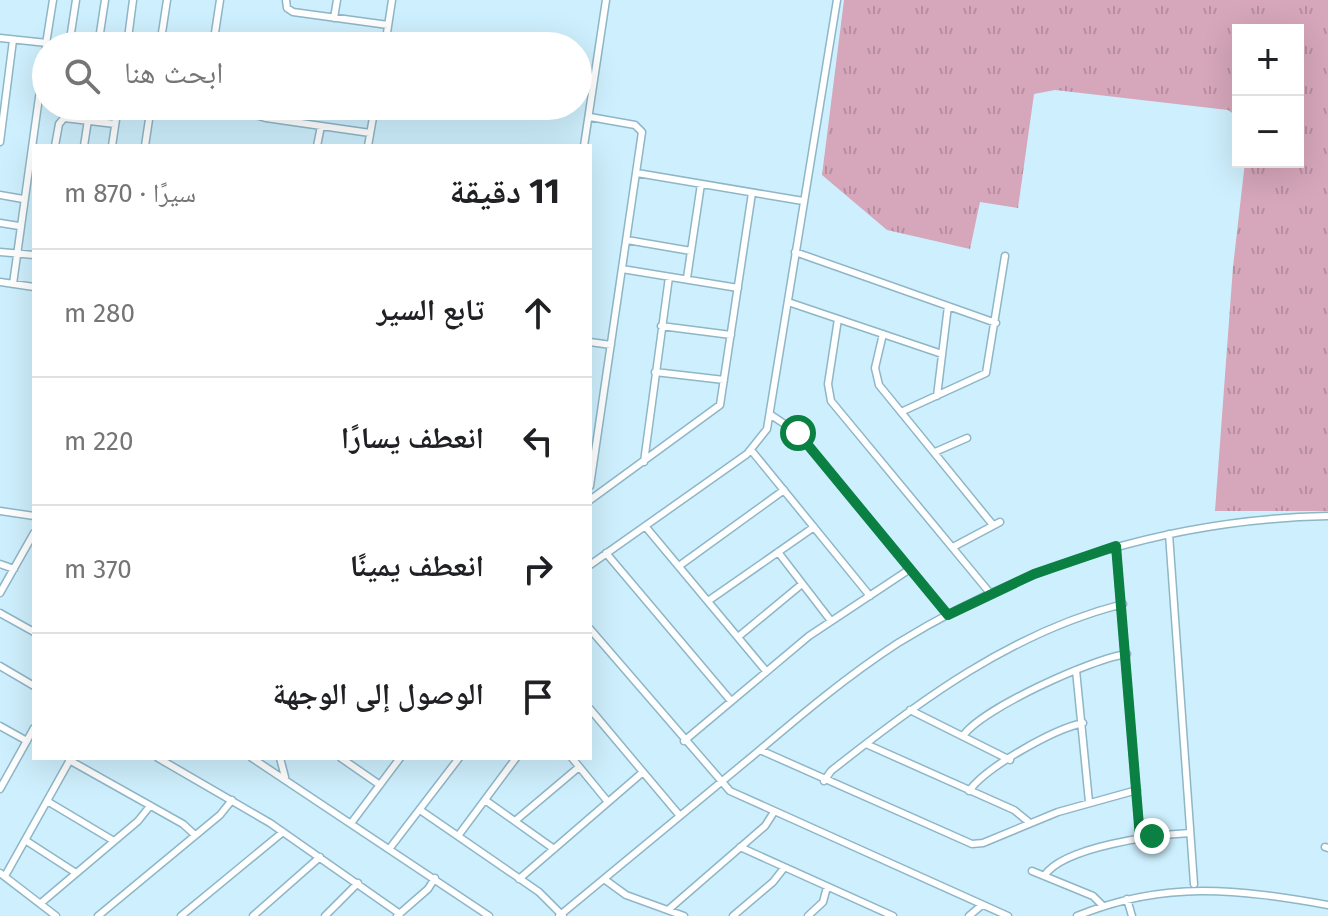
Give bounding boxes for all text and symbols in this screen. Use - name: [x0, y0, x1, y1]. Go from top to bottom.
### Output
- map controls: [1232, 24, 1304, 168]
- button: +: [1232, 24, 1304, 96]
- search box: [32, 32, 592, 120]
- icon: search: [60, 54, 104, 98]
- text: ابحث هنا: [124, 55, 223, 91]
- button: −: [1232, 96, 1304, 168]
- text: 11 دقيقة: [450, 171, 560, 212]
- text: سيرًا · 870 m: [64, 178, 196, 209]
- icon: ahead: [516, 291, 560, 335]
- text: تابع السير: [377, 292, 484, 328]
- text: 280 m: [64, 298, 135, 329]
- route start: [780, 415, 816, 451]
- icon: left: [516, 419, 560, 463]
- text: انعطف يسارًا: [341, 420, 484, 456]
- text: 220 m: [64, 426, 133, 457]
- icon: right: [516, 547, 560, 591]
- text: انعطف يمينًا: [350, 548, 484, 584]
- text: 370 m: [64, 554, 132, 585]
- icon: arrive: [516, 675, 560, 719]
- text: الوصول إلى الوجهة: [273, 676, 484, 712]
- route end: [1134, 818, 1170, 854]

